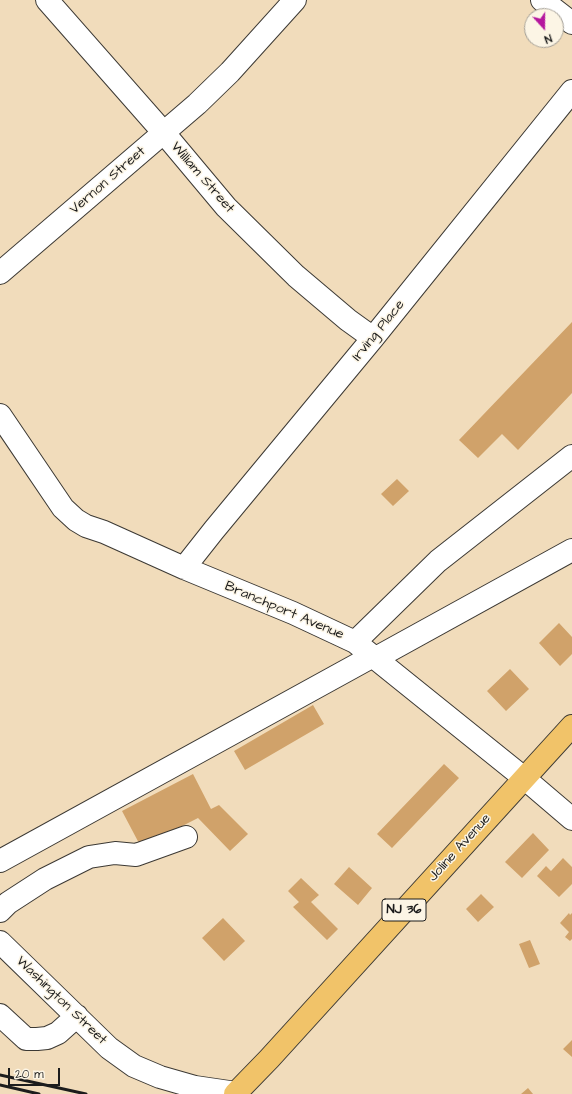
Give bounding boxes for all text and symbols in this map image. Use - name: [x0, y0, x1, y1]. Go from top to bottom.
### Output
- north arrow: [524, 8, 564, 48]
- text: N: [542, 30, 554, 47]
- street label: William Street: [167, 139, 237, 217]
- street label: Vernon Street: [67, 144, 149, 218]
- street label: Irving Place: [349, 297, 409, 365]
- street label: Branchport Avenue: [222, 578, 346, 644]
- street label: Joline Avenue: [425, 811, 495, 885]
- road number: NJ 36: [382, 899, 426, 921]
- street label: Washington Street: [12, 953, 110, 1049]
- scale bar: [10, 1060, 62, 1086]
- text: 20 m: [15, 1066, 44, 1083]

